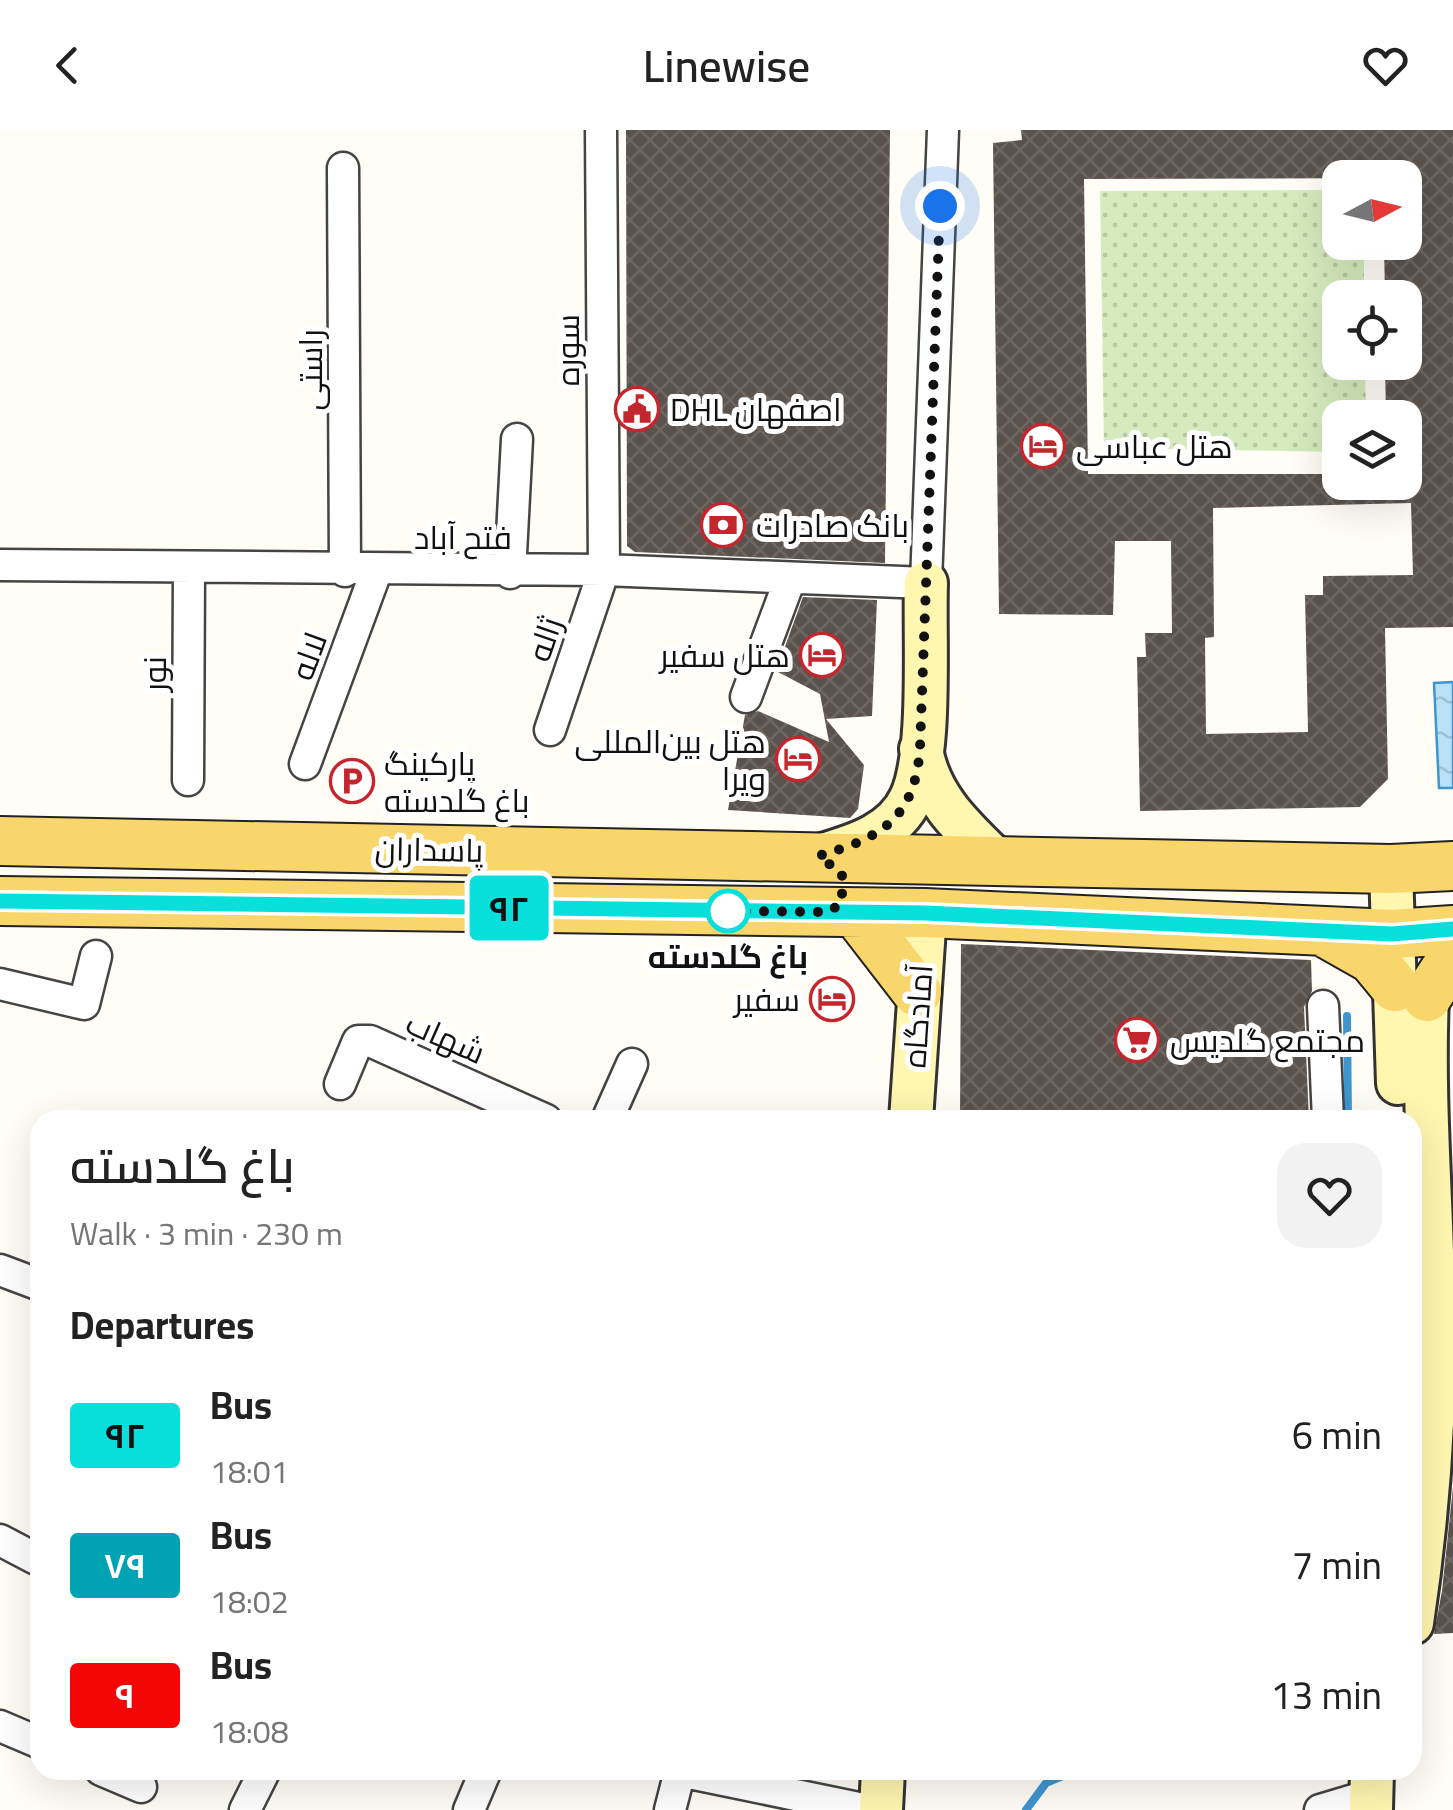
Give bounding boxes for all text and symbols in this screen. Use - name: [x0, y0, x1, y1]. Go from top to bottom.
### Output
- text: Linewise: [643, 23, 810, 108]
- icon: back: [40, 38, 95, 93]
- icon: heart: [1358, 38, 1413, 93]
- north arrow: [1322, 160, 1422, 260]
- map controls: [1322, 160, 1422, 500]
- your location: [915, 181, 965, 231]
- button: locate: [1322, 280, 1422, 380]
- street label: سوره: [537, 314, 597, 386]
- street label: راستی: [280, 329, 340, 411]
- place label: DHL اصفهان: [670, 379, 842, 439]
- public building icon: DHL اصفهان: [614, 386, 660, 432]
- button: layers: [1322, 400, 1422, 500]
- place label: هتل عباسی: [1076, 416, 1233, 476]
- hotel icon: هتل عباسی: [1020, 423, 1066, 469]
- place label: بانک صادرات: [756, 495, 909, 555]
- bank icon: بانک صادرات: [700, 502, 746, 548]
- street label: فتح آباد: [414, 507, 512, 567]
- street label: ژاله: [508, 608, 580, 670]
- street label: لاله: [272, 623, 344, 689]
- place label: هتل سفیر: [658, 625, 790, 685]
- hotel icon: هتل سفیر: [799, 632, 845, 678]
- street label: نور: [124, 656, 184, 694]
- place label: هتل بین‌المللی ویرا: [574, 711, 766, 808]
- place label: پارکینگ باغ گلدسته: [384, 733, 530, 830]
- hotel icon: هتل بین‌المللی ویرا: [775, 736, 821, 782]
- parking icon: پارکینگ باغ گلدسته: [329, 758, 375, 804]
- street label: پاسداران: [374, 818, 484, 880]
- text: ۹۲: [490, 875, 528, 941]
- line badge: ۹۲: [464, 876, 554, 940]
- marker: باغ گلدسته: [707, 890, 749, 932]
- place label: باغ گلدسته: [648, 926, 808, 986]
- street label: آمادگاه: [883, 962, 951, 1070]
- place label: سفیر: [732, 969, 800, 1029]
- hotel icon: سفیر: [809, 976, 855, 1022]
- street label: شهاب: [396, 993, 496, 1081]
- place label: مجتمع گلدیس: [1170, 1010, 1365, 1070]
- supermarket icon: مجتمع گلدیس: [1114, 1017, 1160, 1063]
- text: باغ گلدسته: [70, 1120, 295, 1210]
- button: heart: [1277, 1143, 1382, 1248]
- text: Walk · 3 min · 230 m: [70, 1203, 343, 1263]
- text: Departures: [70, 1289, 254, 1361]
- text: Bus: [210, 1369, 272, 1441]
- text: 6 min: [1292, 1399, 1382, 1471]
- text: ۹۲: [106, 1402, 144, 1468]
- text: 18:01: [210, 1441, 289, 1501]
- text: Bus: [210, 1499, 272, 1571]
- text: 7 min: [1292, 1529, 1382, 1601]
- text: ۷۹: [104, 1532, 146, 1598]
- text: 18:02: [210, 1571, 289, 1631]
- text: Bus: [210, 1629, 272, 1701]
- text: 13 min: [1270, 1659, 1382, 1731]
- text: ۹: [115, 1662, 135, 1728]
- text: 18:08: [210, 1701, 289, 1761]

